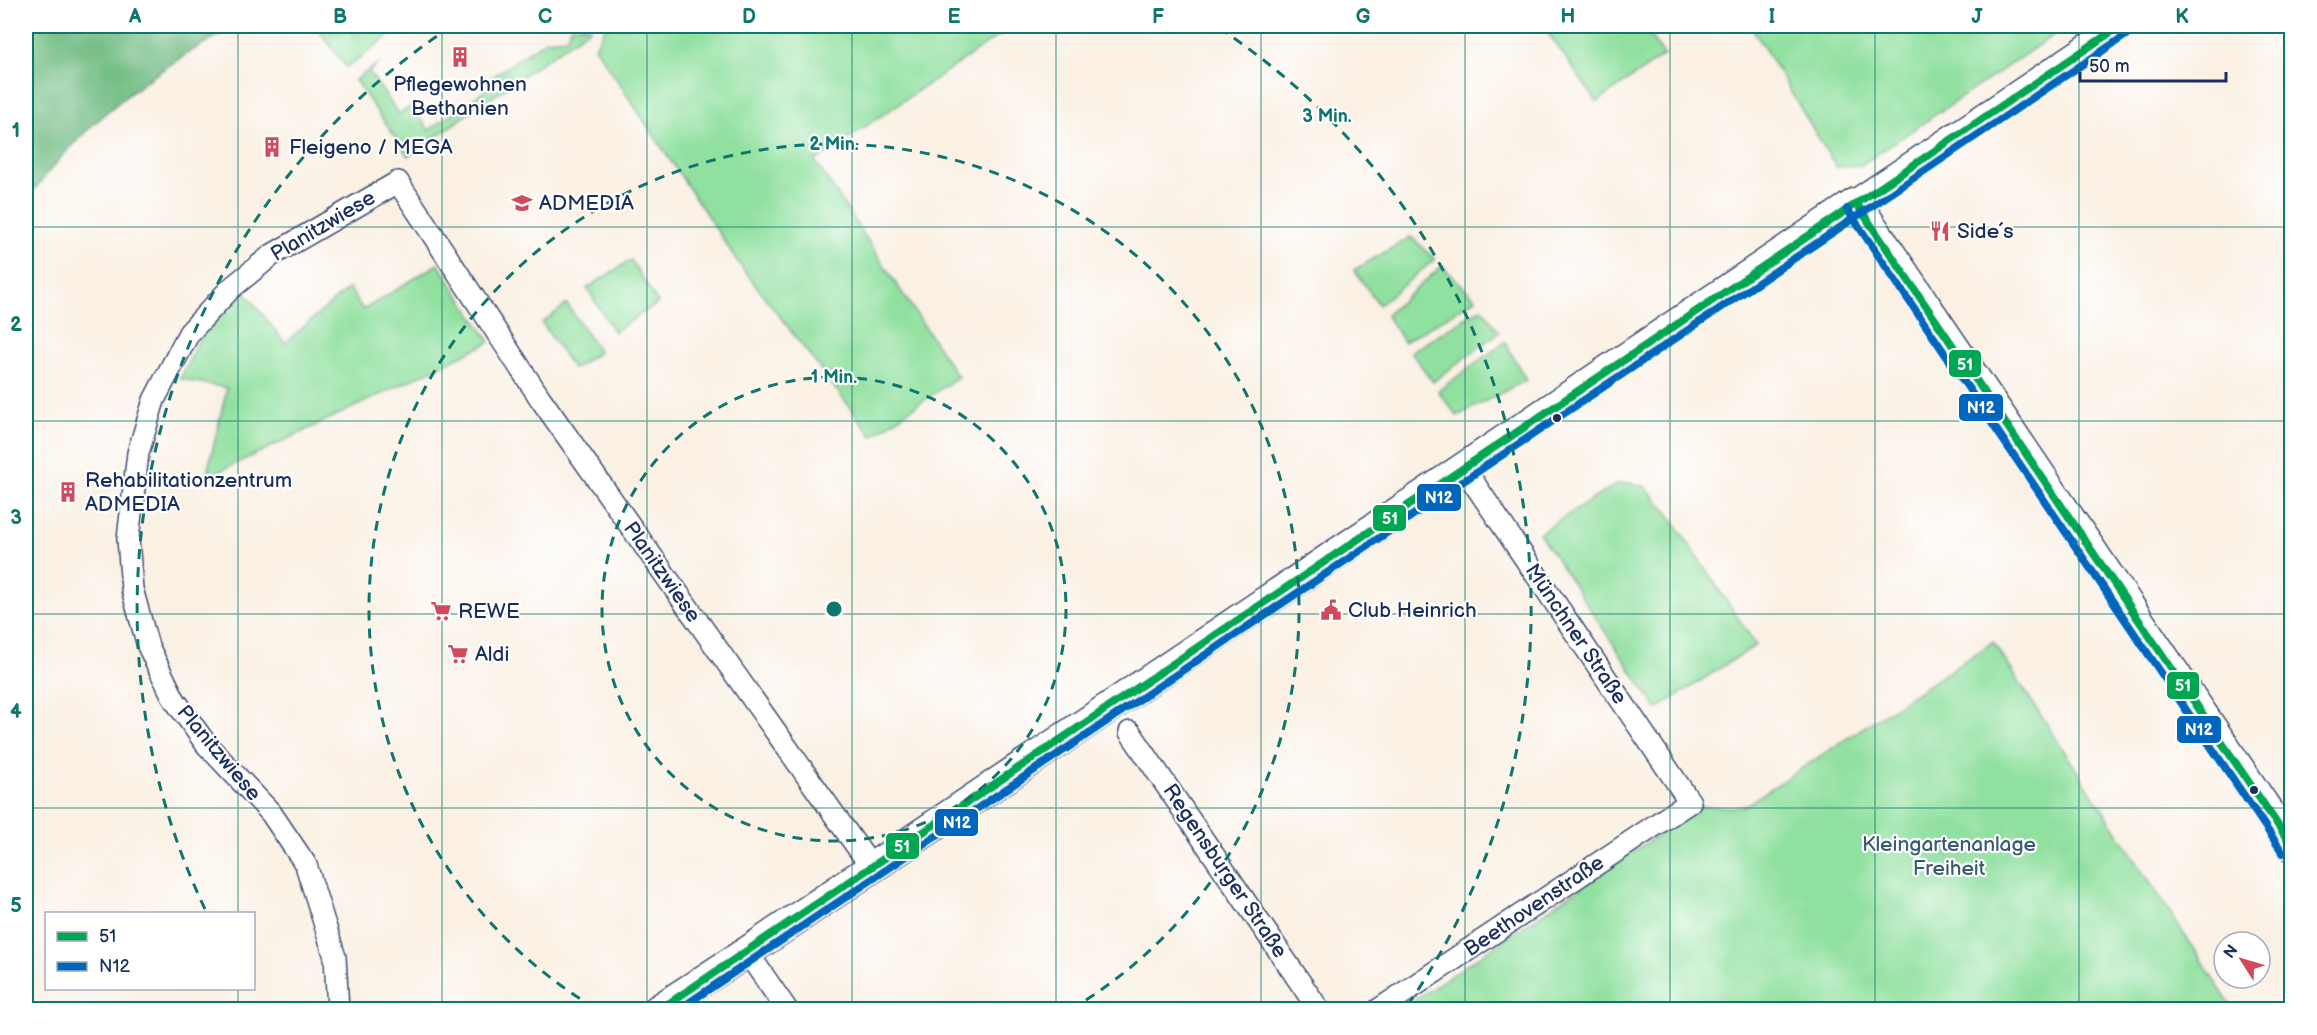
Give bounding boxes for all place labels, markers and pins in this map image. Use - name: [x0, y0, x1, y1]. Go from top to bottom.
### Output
- building icon: Pflegewohnen Bethanien: [448, 45, 472, 69]
- place label: Pflegewohnen Bethanien: [393, 72, 527, 121]
- building icon: Fleigeno / MEGA: [260, 135, 284, 159]
- place label: Fleigeno / MEGA: [289, 135, 453, 160]
- school or university icon: ADMEDIA: [510, 191, 534, 215]
- place label: ADMEDIA: [539, 191, 634, 216]
- restaurant icon: Side´s: [1928, 219, 1952, 243]
- place label: Side´s: [1957, 219, 2014, 244]
- unlabelled marker: [1551, 412, 1563, 424]
- place label: Rehabilitationzentrum ADMEDIA: [85, 468, 292, 517]
- building icon: Rehabilitationzentrum ADMEDIA: [56, 480, 80, 504]
- public building icon: Club Heinrich: [1319, 598, 1343, 622]
- place label: Club Heinrich: [1348, 598, 1477, 623]
- supermarket icon: REWE: [429, 599, 453, 623]
- place label: REWE: [458, 599, 520, 624]
- centre of rings: [824, 599, 844, 619]
- supermarket icon: Aldi: [446, 642, 470, 666]
- place label: Aldi: [475, 642, 509, 667]
- unlabelled marker: [2248, 784, 2260, 796]

